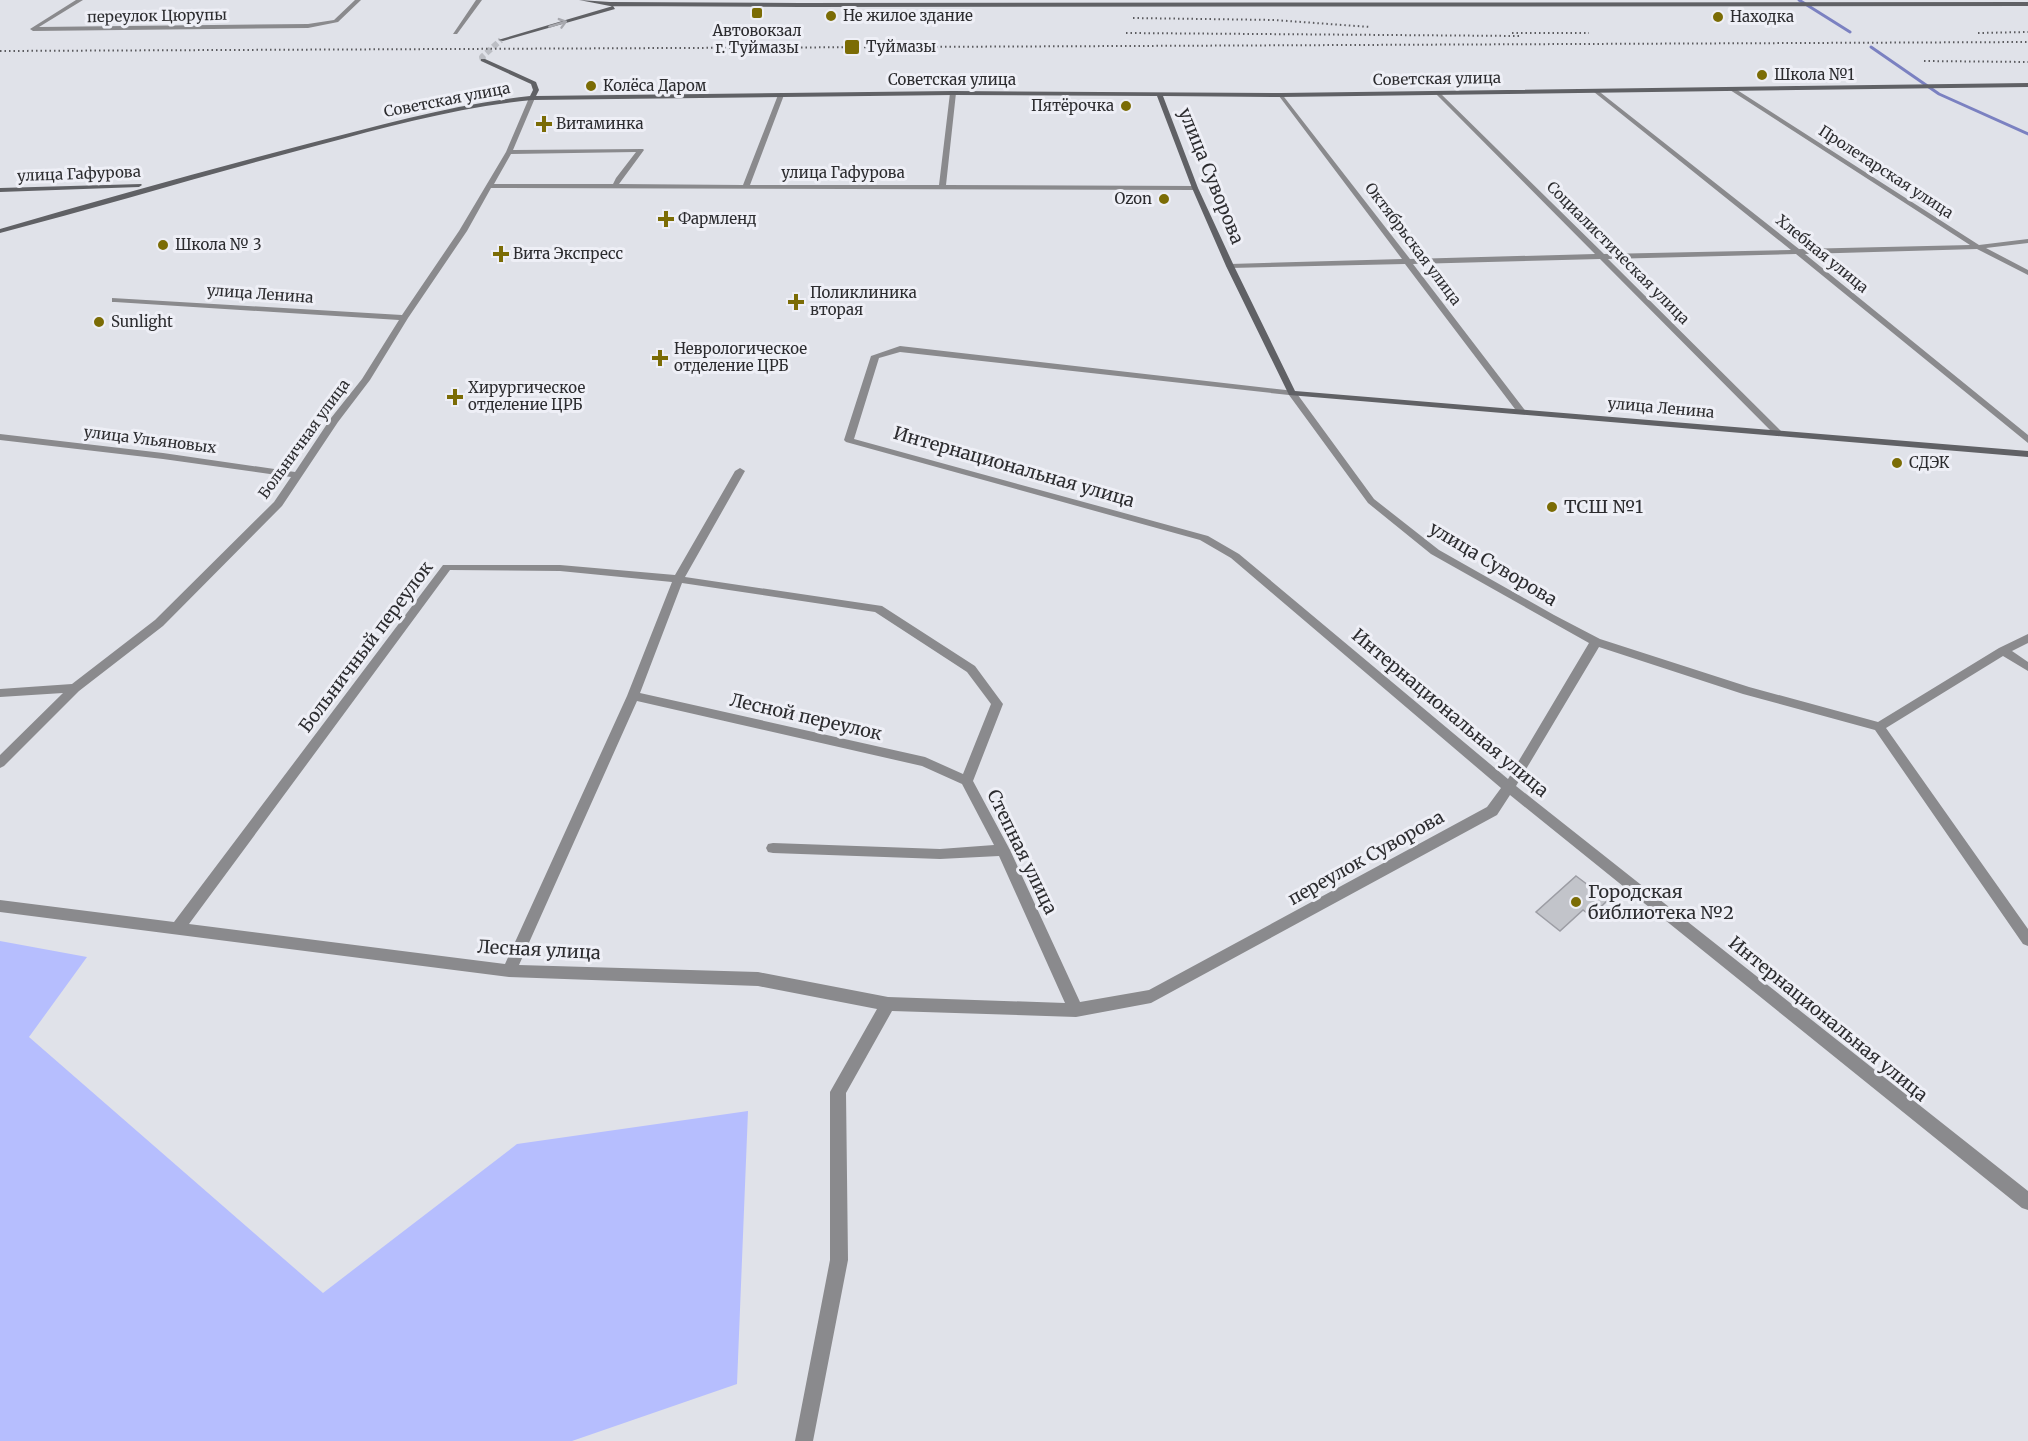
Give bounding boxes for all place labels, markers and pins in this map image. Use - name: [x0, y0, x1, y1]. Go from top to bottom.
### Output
- marker: Автовокзал г. Туймазы: [750, 6, 764, 20]
- place label: Не жилое здание: [843, 6, 973, 25]
- place label: Находка: [1730, 7, 1794, 26]
- marker: Не жилое здание: [824, 9, 838, 23]
- marker: Находка: [1711, 10, 1725, 24]
- place label: Автовокзал г. Туймазы: [711, 21, 802, 57]
- place label: Туймазы: [866, 37, 936, 56]
- marker: Туймазы: [843, 38, 861, 56]
- place label: Школа №1: [1774, 65, 1855, 84]
- marker: Школа №1: [1755, 68, 1769, 82]
- place label: Колёса Даром: [603, 76, 707, 95]
- marker: Колёса Даром: [584, 79, 598, 93]
- place label: Пятёрочка: [1031, 96, 1114, 115]
- marker: Пятёрочка: [1119, 99, 1133, 113]
- place label: Витаминка: [556, 114, 643, 133]
- marker: Витаминка: [537, 117, 551, 131]
- place label: Ozon: [1114, 189, 1152, 208]
- marker: Ozon: [1157, 192, 1171, 206]
- place label: Фармленд: [678, 209, 757, 228]
- marker: Фармленд: [659, 212, 673, 226]
- place label: Школа № 3: [175, 235, 262, 254]
- marker: Школа № 3: [156, 238, 170, 252]
- place label: Вита Экспресс: [513, 244, 623, 263]
- marker: Вита Экспресс: [494, 247, 508, 261]
- place label: Поликлиника вторая: [810, 283, 917, 319]
- marker: Поликлиника вторая: [787, 293, 805, 311]
- place label: Sunlight: [111, 312, 173, 331]
- marker: Sunlight: [92, 315, 106, 329]
- place label: Неврологическое отделение ЦРБ: [674, 339, 807, 375]
- marker: Неврологическое отделение ЦРБ: [651, 349, 669, 367]
- place label: Хирургическое отделение ЦРБ: [468, 378, 585, 414]
- marker: Хирургическое отделение ЦРБ: [446, 388, 464, 406]
- place label: СДЭК: [1909, 453, 1950, 472]
- marker: СДЭК: [1890, 456, 1904, 470]
- place label: ТСШ №1: [1564, 495, 1643, 518]
- marker: ТСШ №1: [1545, 500, 1559, 514]
- place label: Городская библиотека №2: [1588, 880, 1734, 924]
- marker: Городская библиотека №2: [1569, 895, 1583, 909]

